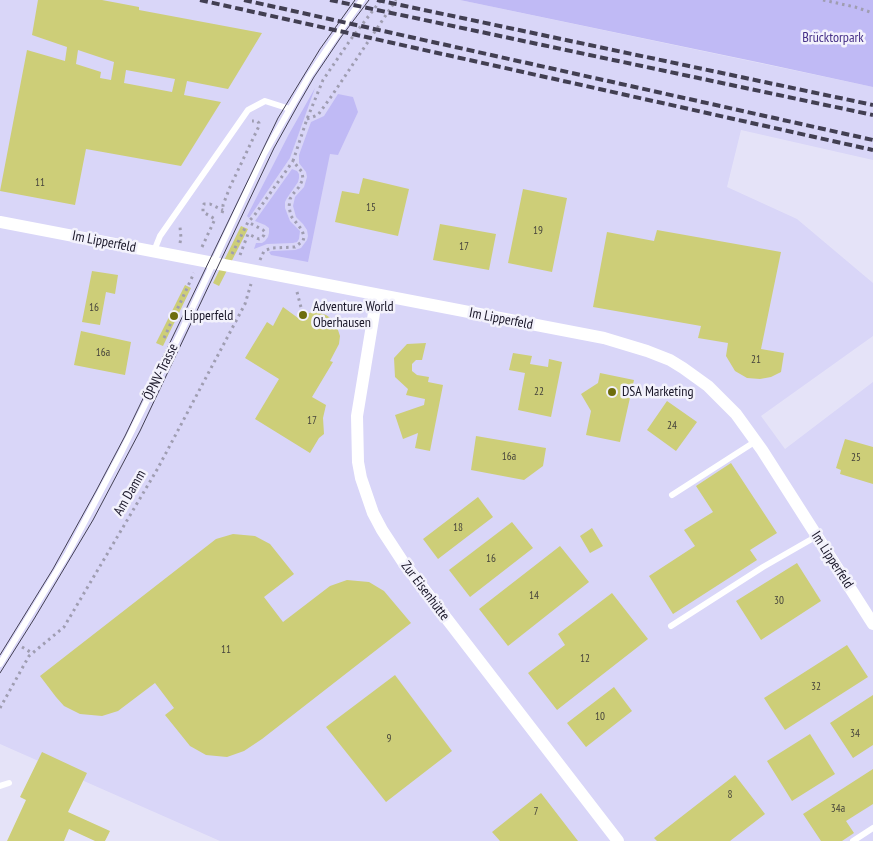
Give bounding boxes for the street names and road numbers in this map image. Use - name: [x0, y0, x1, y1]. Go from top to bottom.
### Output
- street label: Im Lipperfeld: [71, 228, 137, 256]
- street label: Im Lipperfeld: [468, 305, 534, 333]
- street label: ÖPNV-Trasse: [140, 341, 182, 403]
- street label: Am Damm: [110, 467, 150, 519]
- street label: Im Lipperfeld: [807, 528, 857, 592]
- street label: Zur Eisenhütte: [397, 558, 453, 624]

